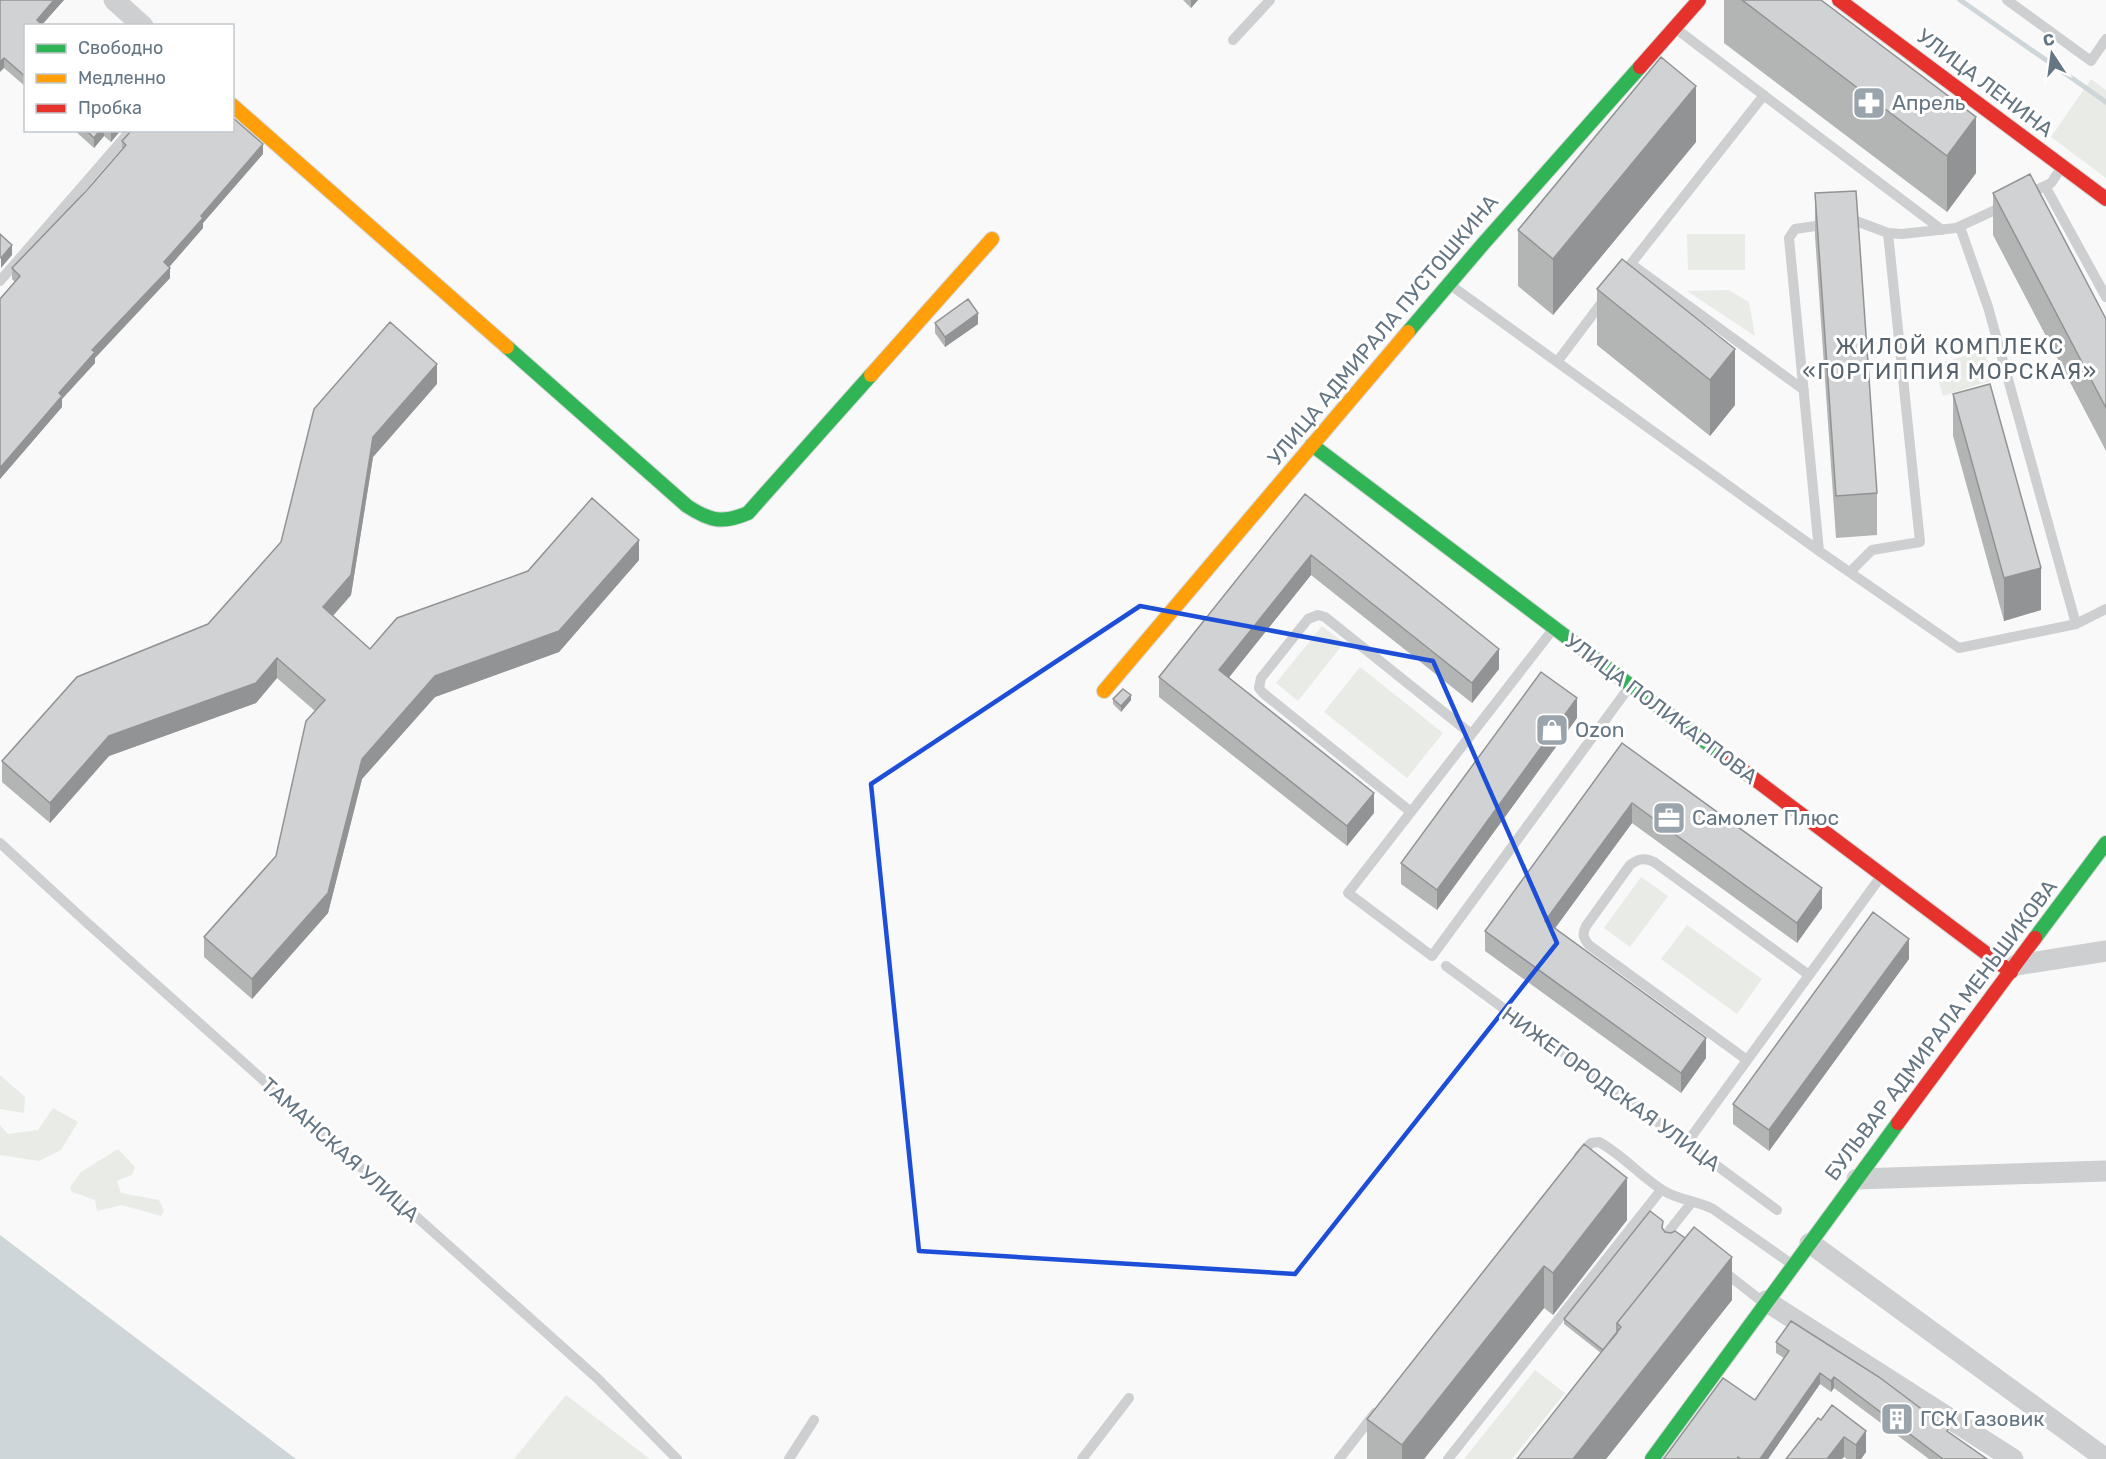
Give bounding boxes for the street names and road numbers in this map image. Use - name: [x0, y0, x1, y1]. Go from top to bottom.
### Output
- street label: УЛИЦА ЛЕНИНА: [1912, 23, 2058, 142]
- street label: УЛИЦА АДМИРАЛА ПУСТОШКИНА: [1262, 189, 1503, 470]
- street label: УЛИЦА ПОЛИКАРПОВА: [1560, 628, 1762, 789]
- street label: БУЛЬВАР АДМИРАЛА МЕНЬШИКОВА: [1819, 874, 2062, 1185]
- street label: НИЖЕГОРОДСКАЯ УЛИЦА: [1497, 1001, 1725, 1176]
- street label: ТАМАНСКАЯ УЛИЦА: [256, 1072, 425, 1227]

